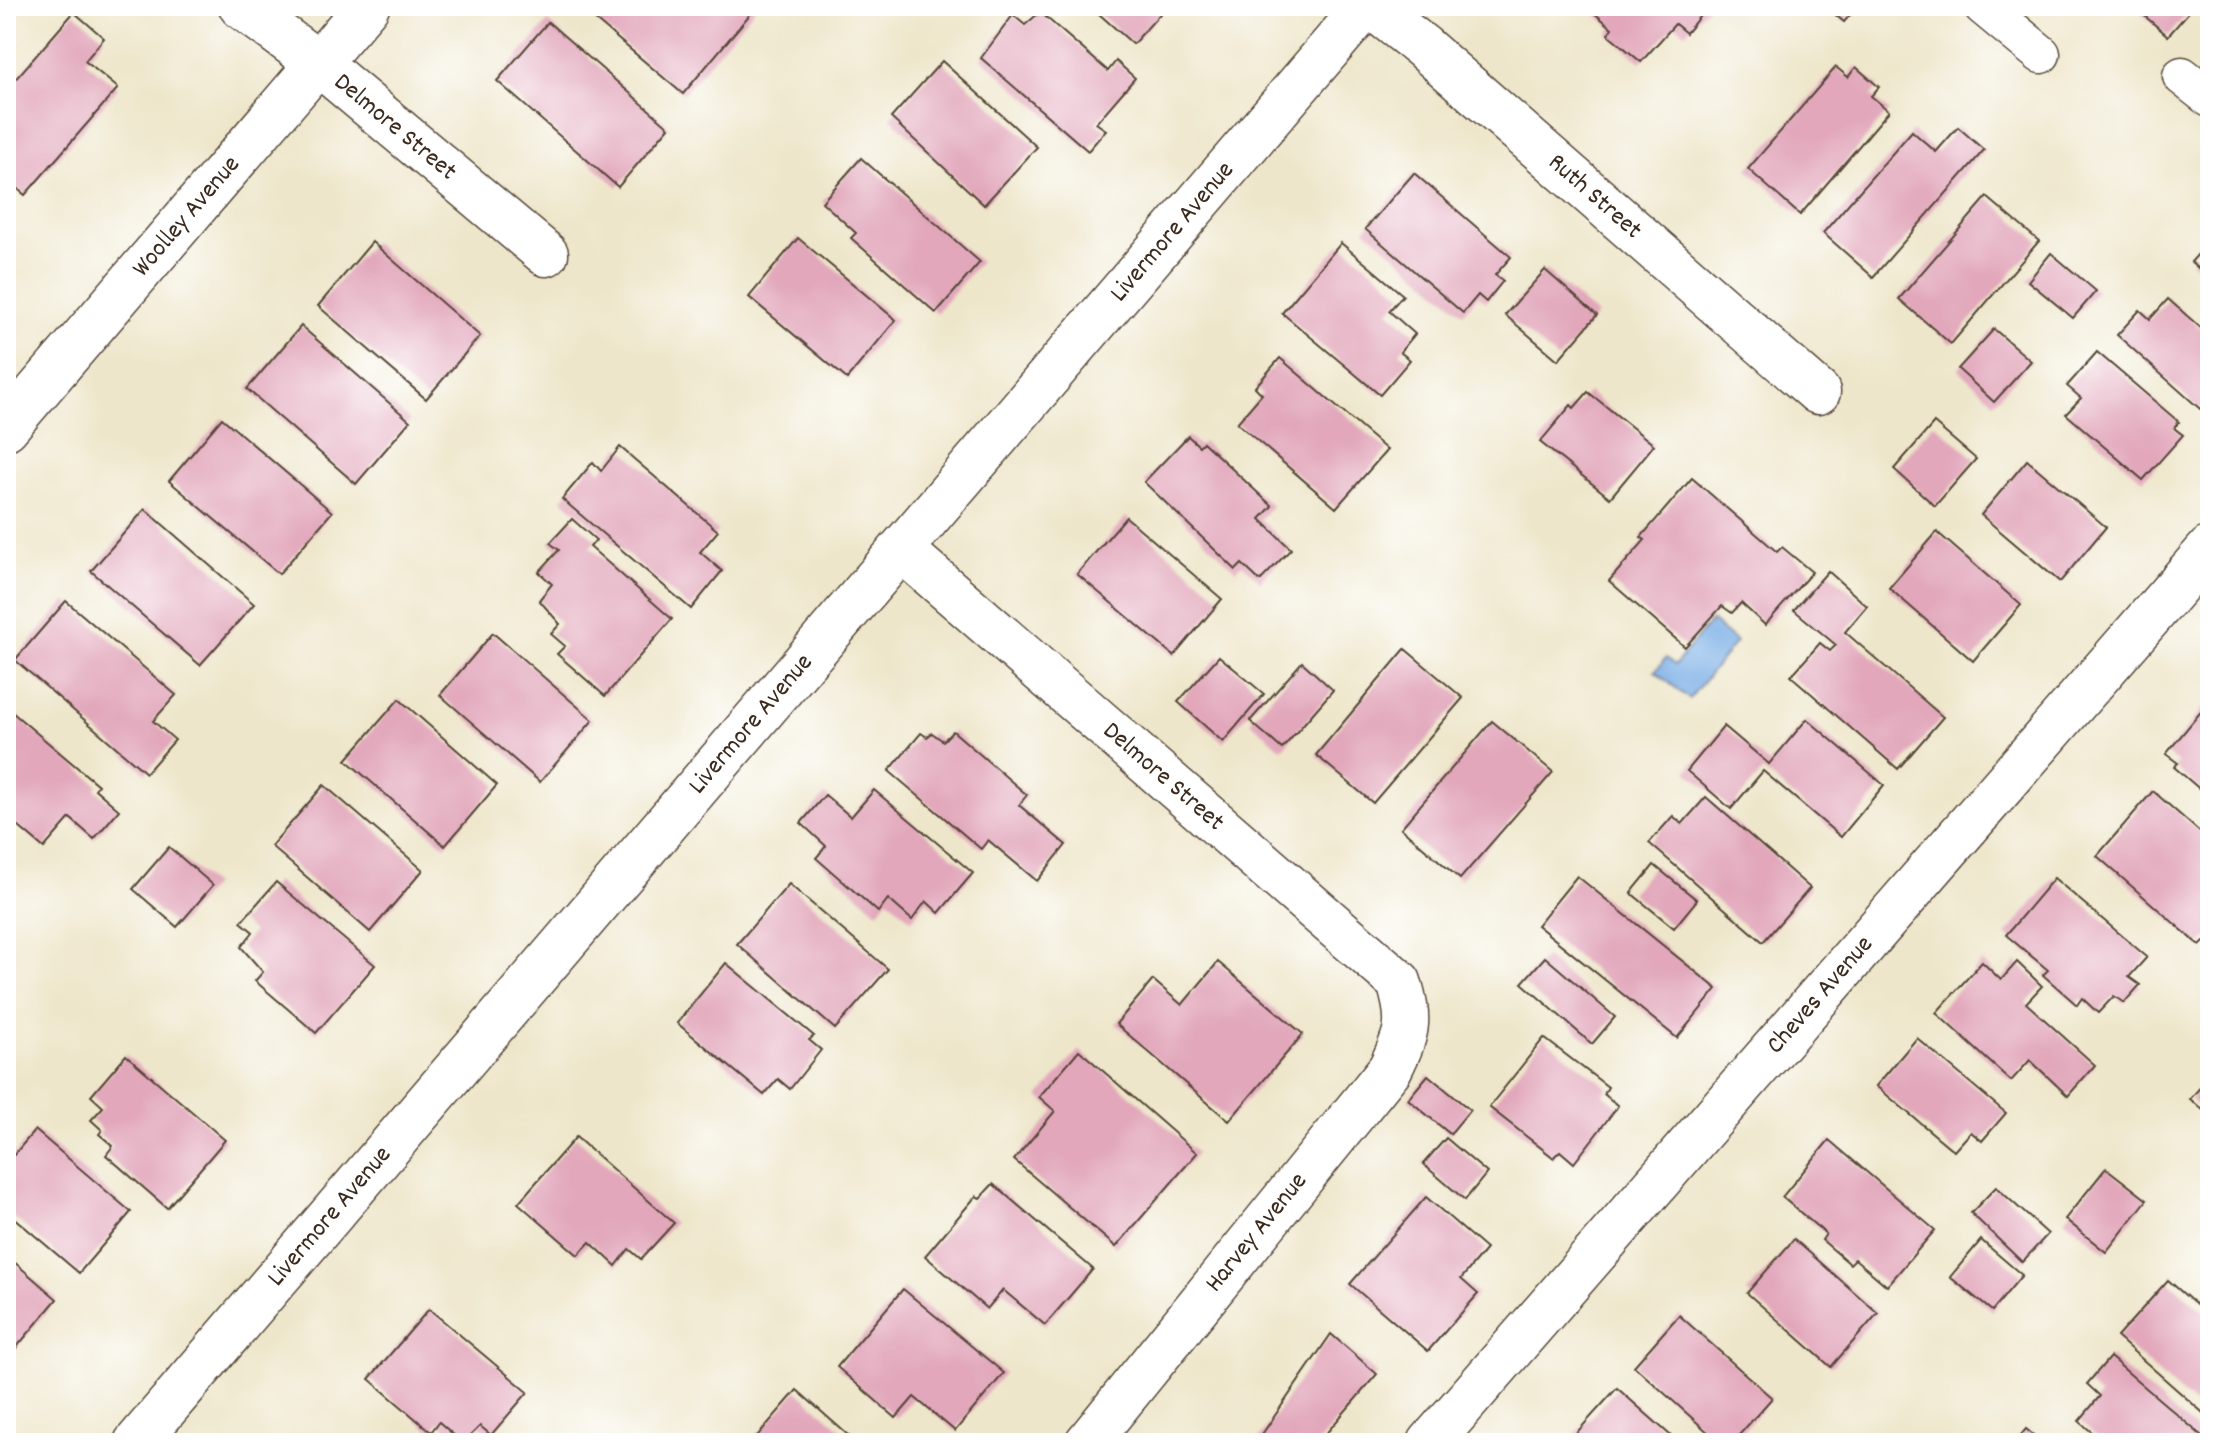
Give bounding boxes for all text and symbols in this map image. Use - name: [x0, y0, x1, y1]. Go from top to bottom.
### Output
- street label: Delmore Street: [325, 65, 465, 190]
- street label: Ruth Street: [1539, 145, 1650, 249]
- street label: Woolley Avenue: [124, 148, 249, 286]
- street label: Livermore Avenue: [1102, 153, 1244, 311]
- street label: Livermore Avenue: [680, 646, 822, 803]
- street label: Delmore Street: [1094, 714, 1232, 841]
- street label: Cheves Avenue: [1758, 928, 1882, 1063]
- street label: Livermore Avenue: [259, 1138, 401, 1295]
- street label: Harvey Avenue: [1197, 1165, 1317, 1301]

